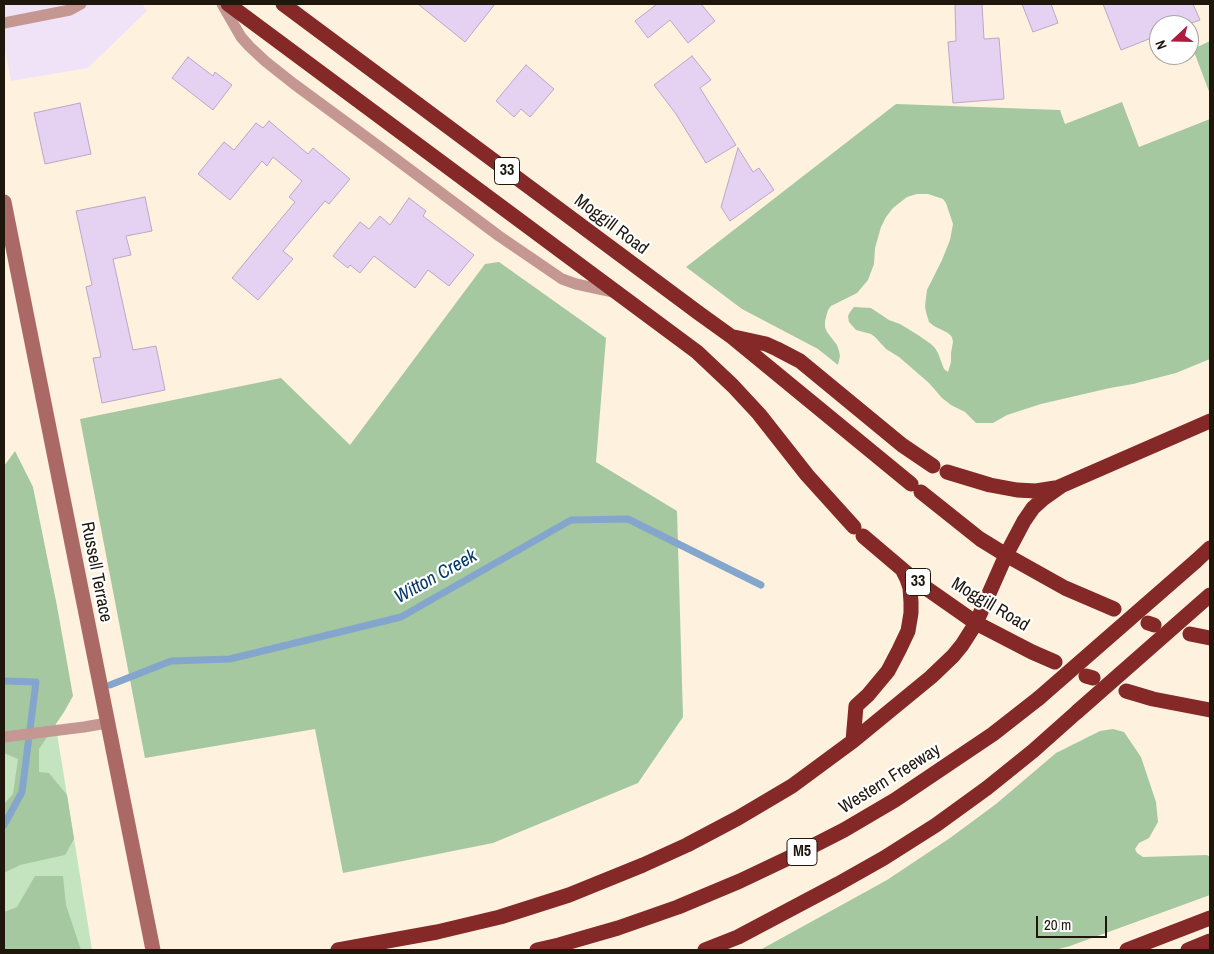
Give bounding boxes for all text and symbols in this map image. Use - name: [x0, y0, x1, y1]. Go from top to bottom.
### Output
- north arrow: [1149, 15, 1199, 65]
- text: N: [1151, 38, 1171, 52]
- road number: 33: [494, 158, 520, 185]
- street label: Moggill Road: [570, 190, 652, 260]
- street label: Russell Terrace: [76, 520, 116, 624]
- water label: Witton Creek: [391, 545, 481, 609]
- road number: 33: [906, 568, 930, 596]
- street label: Moggill Road: [947, 573, 1033, 637]
- street label: Western Freeway: [835, 739, 945, 819]
- road number: M5: [787, 839, 817, 866]
- scale bar: [1039, 906, 1110, 938]
- text: 20 m: [1044, 914, 1071, 935]

